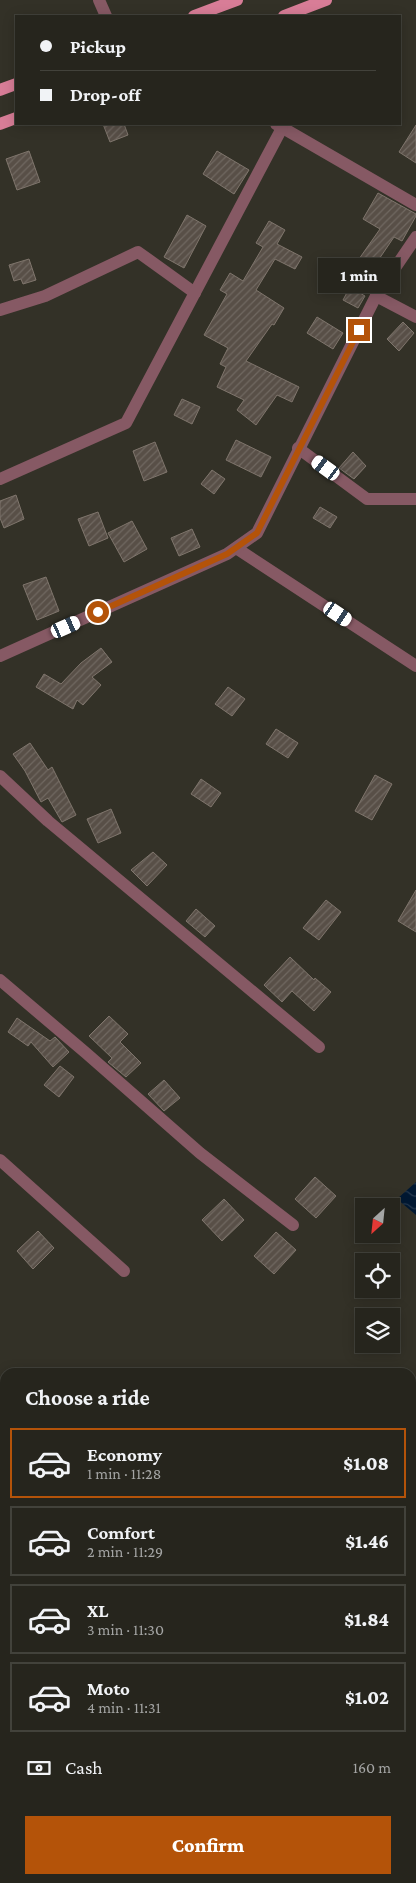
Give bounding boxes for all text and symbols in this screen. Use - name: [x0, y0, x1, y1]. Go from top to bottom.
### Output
- text: Pickup: [70, 36, 126, 57]
- text: Drop-off: [70, 84, 141, 105]
- callout: 1 min: [318, 258, 400, 292]
- text: 1 min: [340, 267, 378, 284]
- route end: [348, 319, 370, 341]
- car: [309, 453, 342, 483]
- car: [321, 599, 354, 629]
- route start: [87, 601, 109, 623]
- car: [49, 614, 82, 640]
- north arrow: [355, 1198, 400, 1242]
- map controls: [355, 1198, 400, 1353]
- button: locate: [355, 1253, 400, 1298]
- button: layers: [355, 1308, 400, 1353]
- text: Choose a ride: [25, 1385, 150, 1410]
- icon: car: [27, 1441, 72, 1486]
- text: Economy: [87, 1444, 162, 1465]
- text: $1.08: [343, 1453, 389, 1474]
- text: 1 min · 11:28: [87, 1465, 161, 1482]
- icon: car: [27, 1519, 72, 1564]
- text: Comfort: [87, 1522, 155, 1543]
- text: $1.46: [345, 1531, 389, 1552]
- text: 2 min · 11:29: [87, 1543, 163, 1560]
- icon: car: [27, 1597, 72, 1642]
- text: XL: [87, 1600, 109, 1621]
- text: $1.84: [344, 1609, 389, 1630]
- text: 3 min · 11:30: [87, 1621, 164, 1638]
- icon: car: [27, 1675, 72, 1720]
- text: Moto: [87, 1678, 130, 1699]
- text: $1.02: [345, 1687, 389, 1708]
- text: 4 min · 11:31: [87, 1699, 161, 1716]
- icon: cash: [25, 1754, 53, 1782]
- text: Cash: [65, 1757, 103, 1778]
- text: 160 m: [353, 1759, 391, 1776]
- button: Confirm: [25, 1816, 391, 1874]

